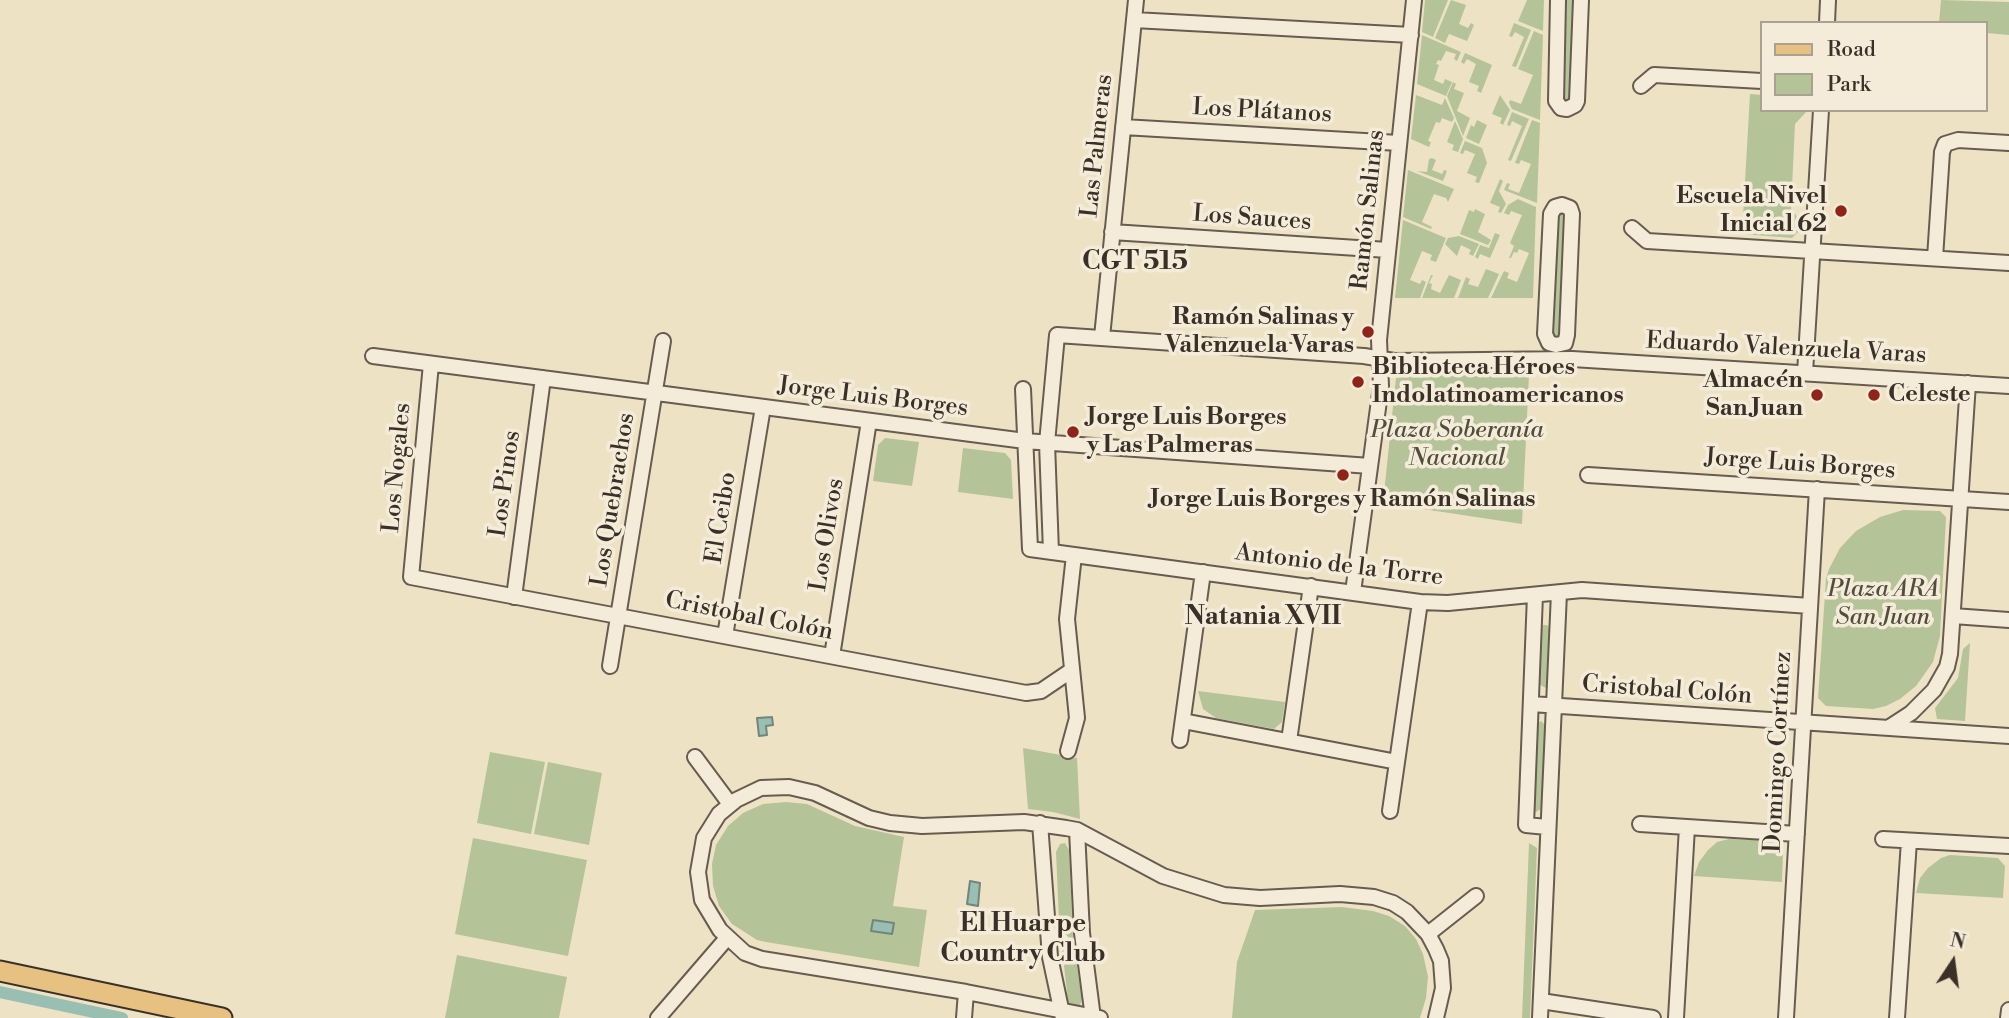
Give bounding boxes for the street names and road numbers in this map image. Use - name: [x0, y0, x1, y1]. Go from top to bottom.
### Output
- street label: Las Palmeras: [1076, 73, 1120, 219]
- street label: Los Plátanos: [1191, 94, 1333, 130]
- street label: Ramón Salinas: [1346, 128, 1392, 292]
- street label: Los Sauces: [1192, 200, 1312, 238]
- street label: Eduardo Valenzuela Varas: [1645, 327, 1927, 371]
- street label: Jorge Luis Borges: [776, 372, 970, 424]
- street label: Los Nogales: [378, 402, 418, 534]
- street label: Los Quebrachos: [586, 411, 642, 589]
- street label: Los Pinos: [484, 429, 528, 539]
- street label: Jorge Luis Borges: [1704, 444, 1896, 486]
- street label: El Ceibo: [701, 470, 743, 566]
- street label: Los Olivos: [805, 476, 851, 594]
- street label: Antonio de la Torre: [1233, 539, 1445, 593]
- street label: Cristobal Colón: [663, 587, 835, 647]
- street label: Domingo Cortínez: [1759, 651, 1799, 853]
- street label: Cristobal Colón: [1581, 671, 1753, 711]

